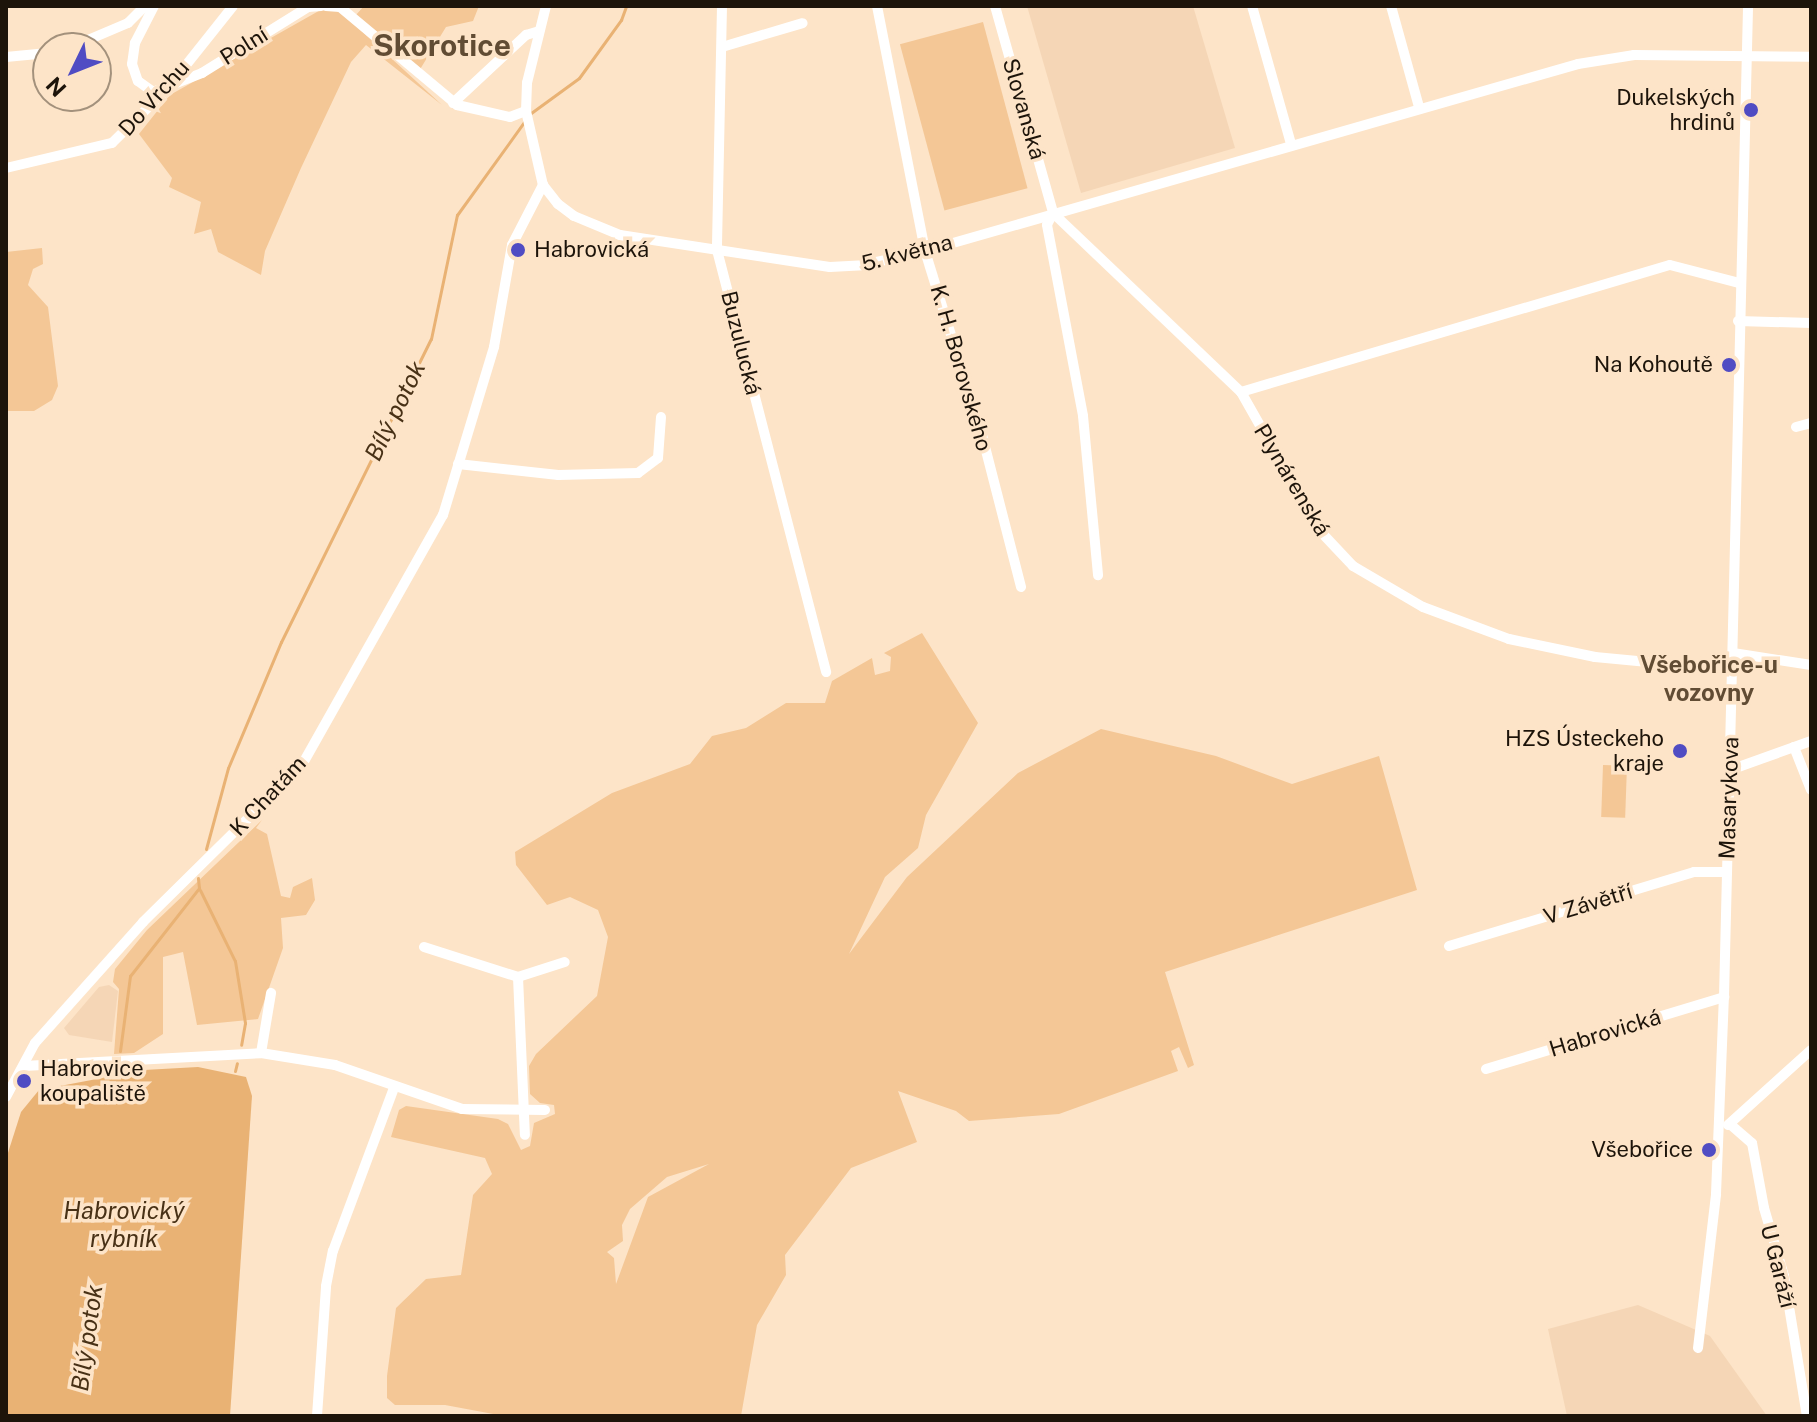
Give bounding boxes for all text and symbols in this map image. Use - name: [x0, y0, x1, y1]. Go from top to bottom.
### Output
- street label: Polní: [215, 21, 273, 71]
- district label: Skorotice: [373, 27, 511, 63]
- north arrow: [32, 32, 112, 112]
- street label: Do Vrchu: [113, 54, 195, 142]
- street label: Slovanská: [997, 55, 1051, 163]
- text: N: [41, 72, 71, 102]
- place label: Dukelských hrdinů: [1616, 84, 1735, 136]
- marker: Dukelských hrdinů: [1742, 101, 1760, 119]
- street label: 5. května: [859, 229, 955, 277]
- place label: Habrovická: [534, 237, 649, 263]
- marker: Habrovická: [509, 241, 527, 259]
- street label: K. H. Borovského: [925, 282, 997, 454]
- street label: Buzulucká: [715, 288, 767, 398]
- place label: Na Kohoutě: [1594, 352, 1713, 378]
- water label: Bílý potok: [359, 356, 431, 466]
- marker: Na Kohoutě: [1720, 356, 1738, 374]
- street label: Plynárenská: [1248, 419, 1336, 541]
- district label: Všebořice-u vozovny: [1640, 651, 1778, 707]
- place label: HZS Ústeckeho kraje: [1505, 725, 1664, 776]
- street label: Masarykova: [1714, 736, 1744, 860]
- marker: HZS Ústeckeho kraje: [1671, 742, 1689, 760]
- street label: K Chatám: [224, 751, 312, 841]
- street label: V Závětří: [1540, 878, 1636, 930]
- street label: Habrovická: [1546, 1004, 1664, 1062]
- place label: Habrovice koupaliště: [40, 1055, 146, 1106]
- marker: Habrovice koupaliště: [15, 1072, 33, 1090]
- place label: Všebořice: [1591, 1137, 1693, 1163]
- marker: Všebořice: [1700, 1141, 1718, 1159]
- water label: Habrovický rybník: [63, 1197, 185, 1253]
- street label: U Garáží: [1755, 1221, 1801, 1311]
- water label: Bílý potok: [65, 1283, 109, 1393]

